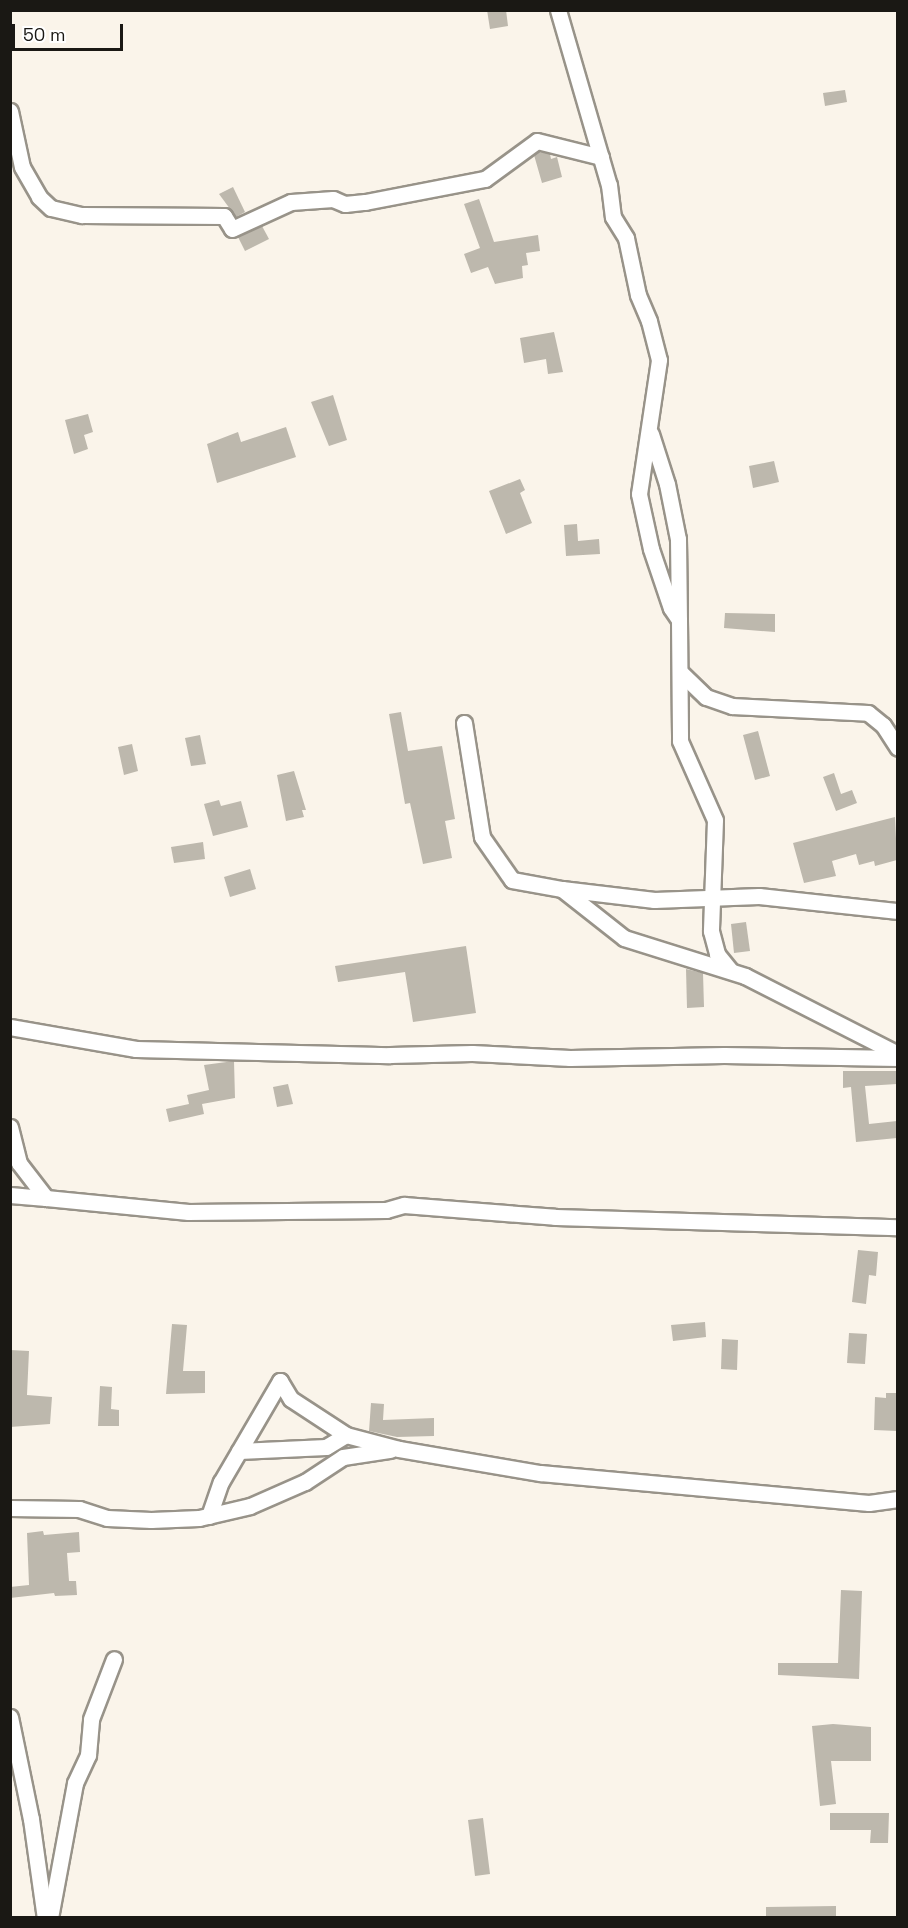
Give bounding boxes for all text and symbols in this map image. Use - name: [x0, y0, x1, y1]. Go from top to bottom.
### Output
- scale bar: [15, 12, 126, 50]
- text: 50 m: [23, 23, 65, 46]

